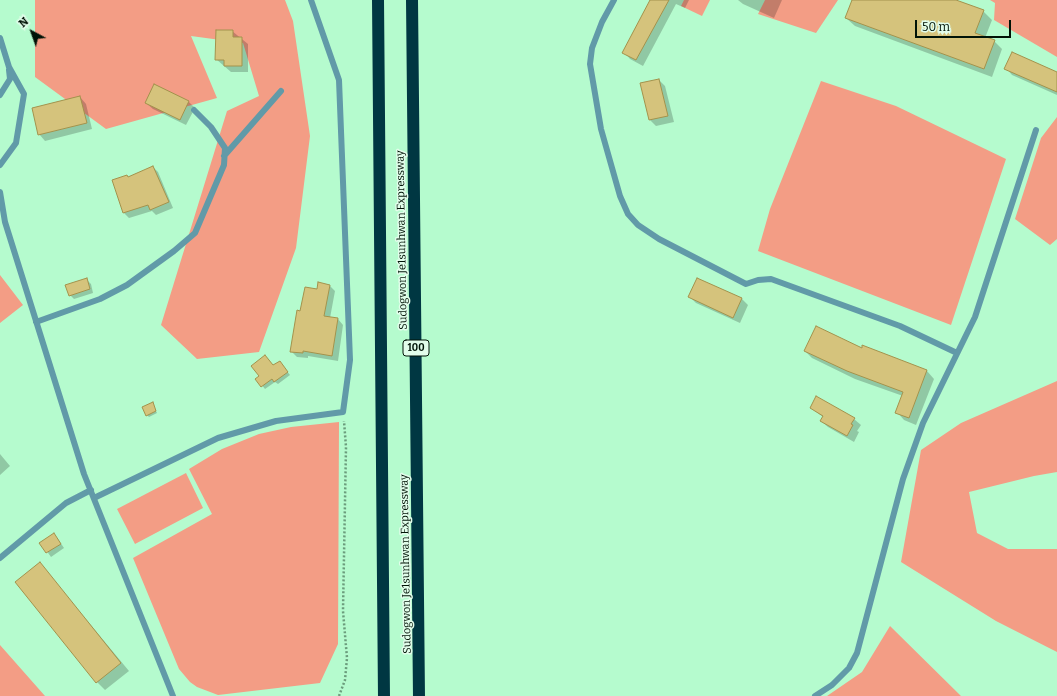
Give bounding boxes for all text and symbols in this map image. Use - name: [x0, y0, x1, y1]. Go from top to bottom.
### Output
- north arrow: [12, 12, 52, 52]
- scale bar: [917, 12, 1013, 38]
- text: N: [16, 15, 31, 30]
- text: 50 m: [922, 20, 950, 34]
- street label: Sudogwon Je1sunhwan Expressway: [394, 150, 410, 330]
- road number: 100: [403, 340, 429, 356]
- street label: Sudogwon Je1sunhwan Expressway: [398, 474, 414, 654]

